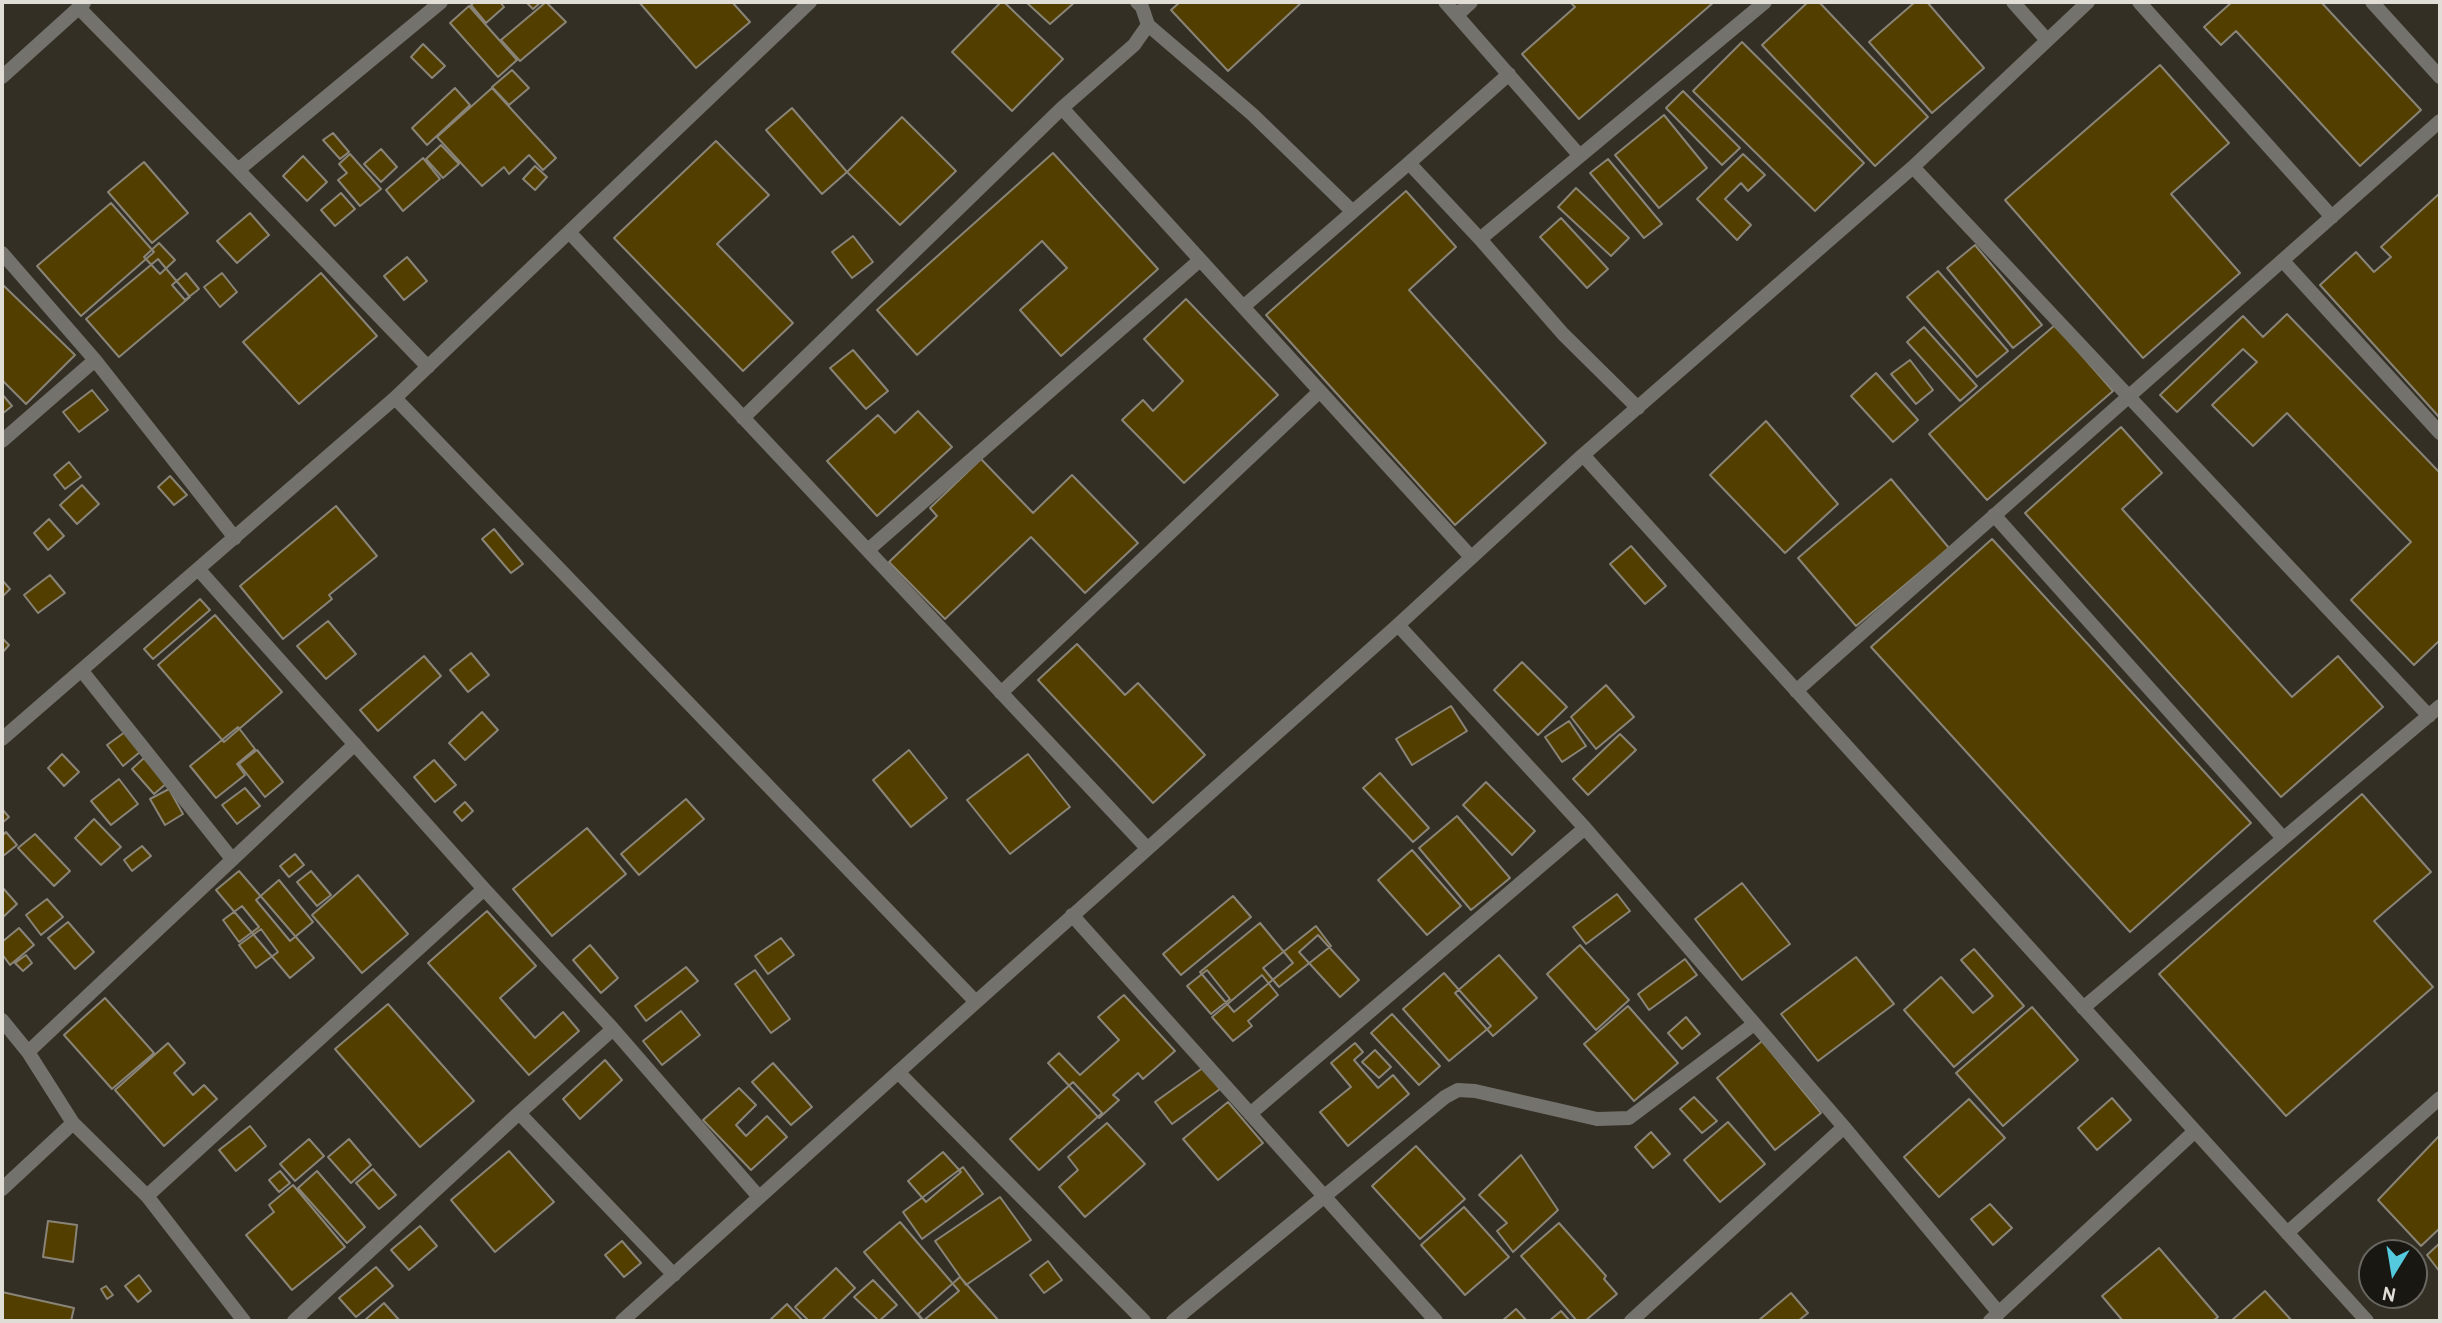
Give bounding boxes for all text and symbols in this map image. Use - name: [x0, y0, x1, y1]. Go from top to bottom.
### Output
- north arrow: [2358, 1239, 2428, 1309]
- text: N: [2380, 1280, 2398, 1306]

